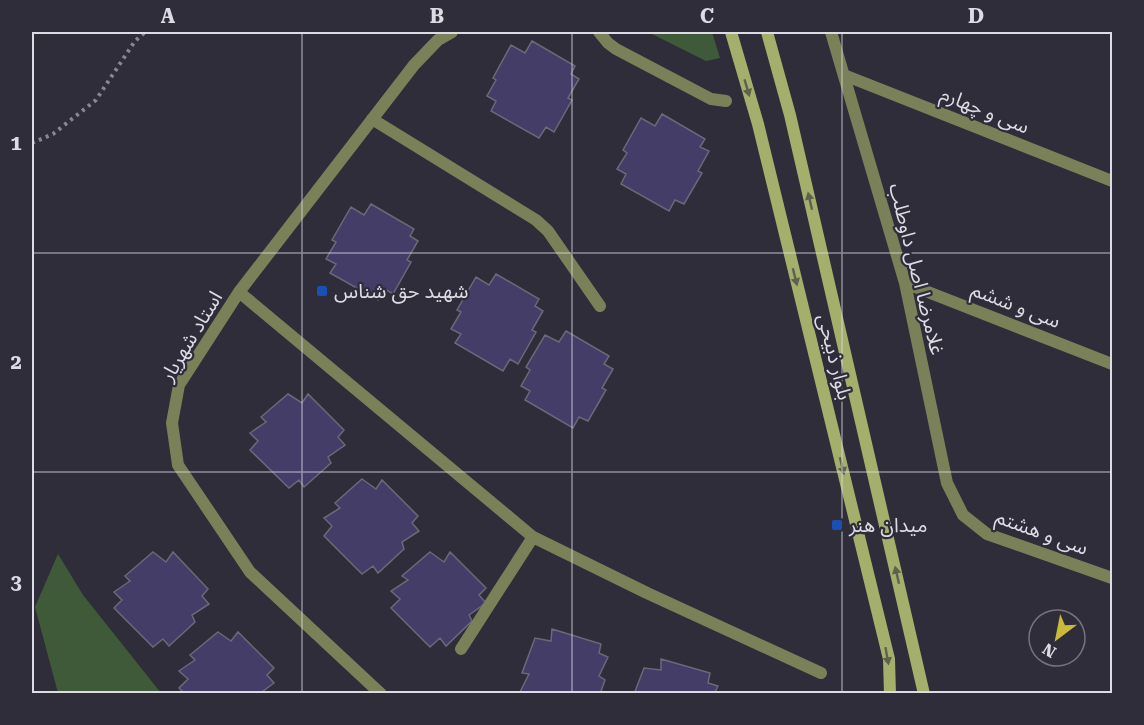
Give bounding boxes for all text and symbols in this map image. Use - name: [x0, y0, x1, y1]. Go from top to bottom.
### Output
- text: A: [161, 4, 176, 28]
- text: B: [430, 4, 444, 28]
- text: C: [700, 4, 714, 28]
- text: D: [968, 4, 984, 28]
- one-way arrow: [743, 79, 753, 97]
- street label: سی و چهارم: [936, 81, 1033, 141]
- text: 1: [10, 131, 22, 155]
- street label: غلامرضا اصل داوطلب: [884, 181, 950, 357]
- one-way arrow: [805, 191, 814, 210]
- one-way arrow: [791, 268, 801, 286]
- street label: سی و ششم: [967, 277, 1064, 336]
- place label: شهید حق شناس: [334, 279, 469, 304]
- marker: شهید حق شناس: [315, 284, 329, 298]
- street label: استاد شهریار: [154, 287, 227, 386]
- street label: بلوار ذبیحی: [813, 311, 857, 403]
- text: 2: [10, 350, 22, 374]
- one-way arrow: [837, 457, 847, 475]
- street label: سی و هشتم: [991, 504, 1092, 563]
- place label: میدان هنر: [848, 513, 927, 537]
- marker: میدان هنر: [830, 518, 844, 532]
- one-way arrow: [891, 566, 901, 584]
- text: 3: [10, 570, 22, 594]
- north arrow: [1027, 608, 1087, 668]
- text: N: [1039, 639, 1060, 662]
- one-way arrow: [883, 646, 892, 665]

